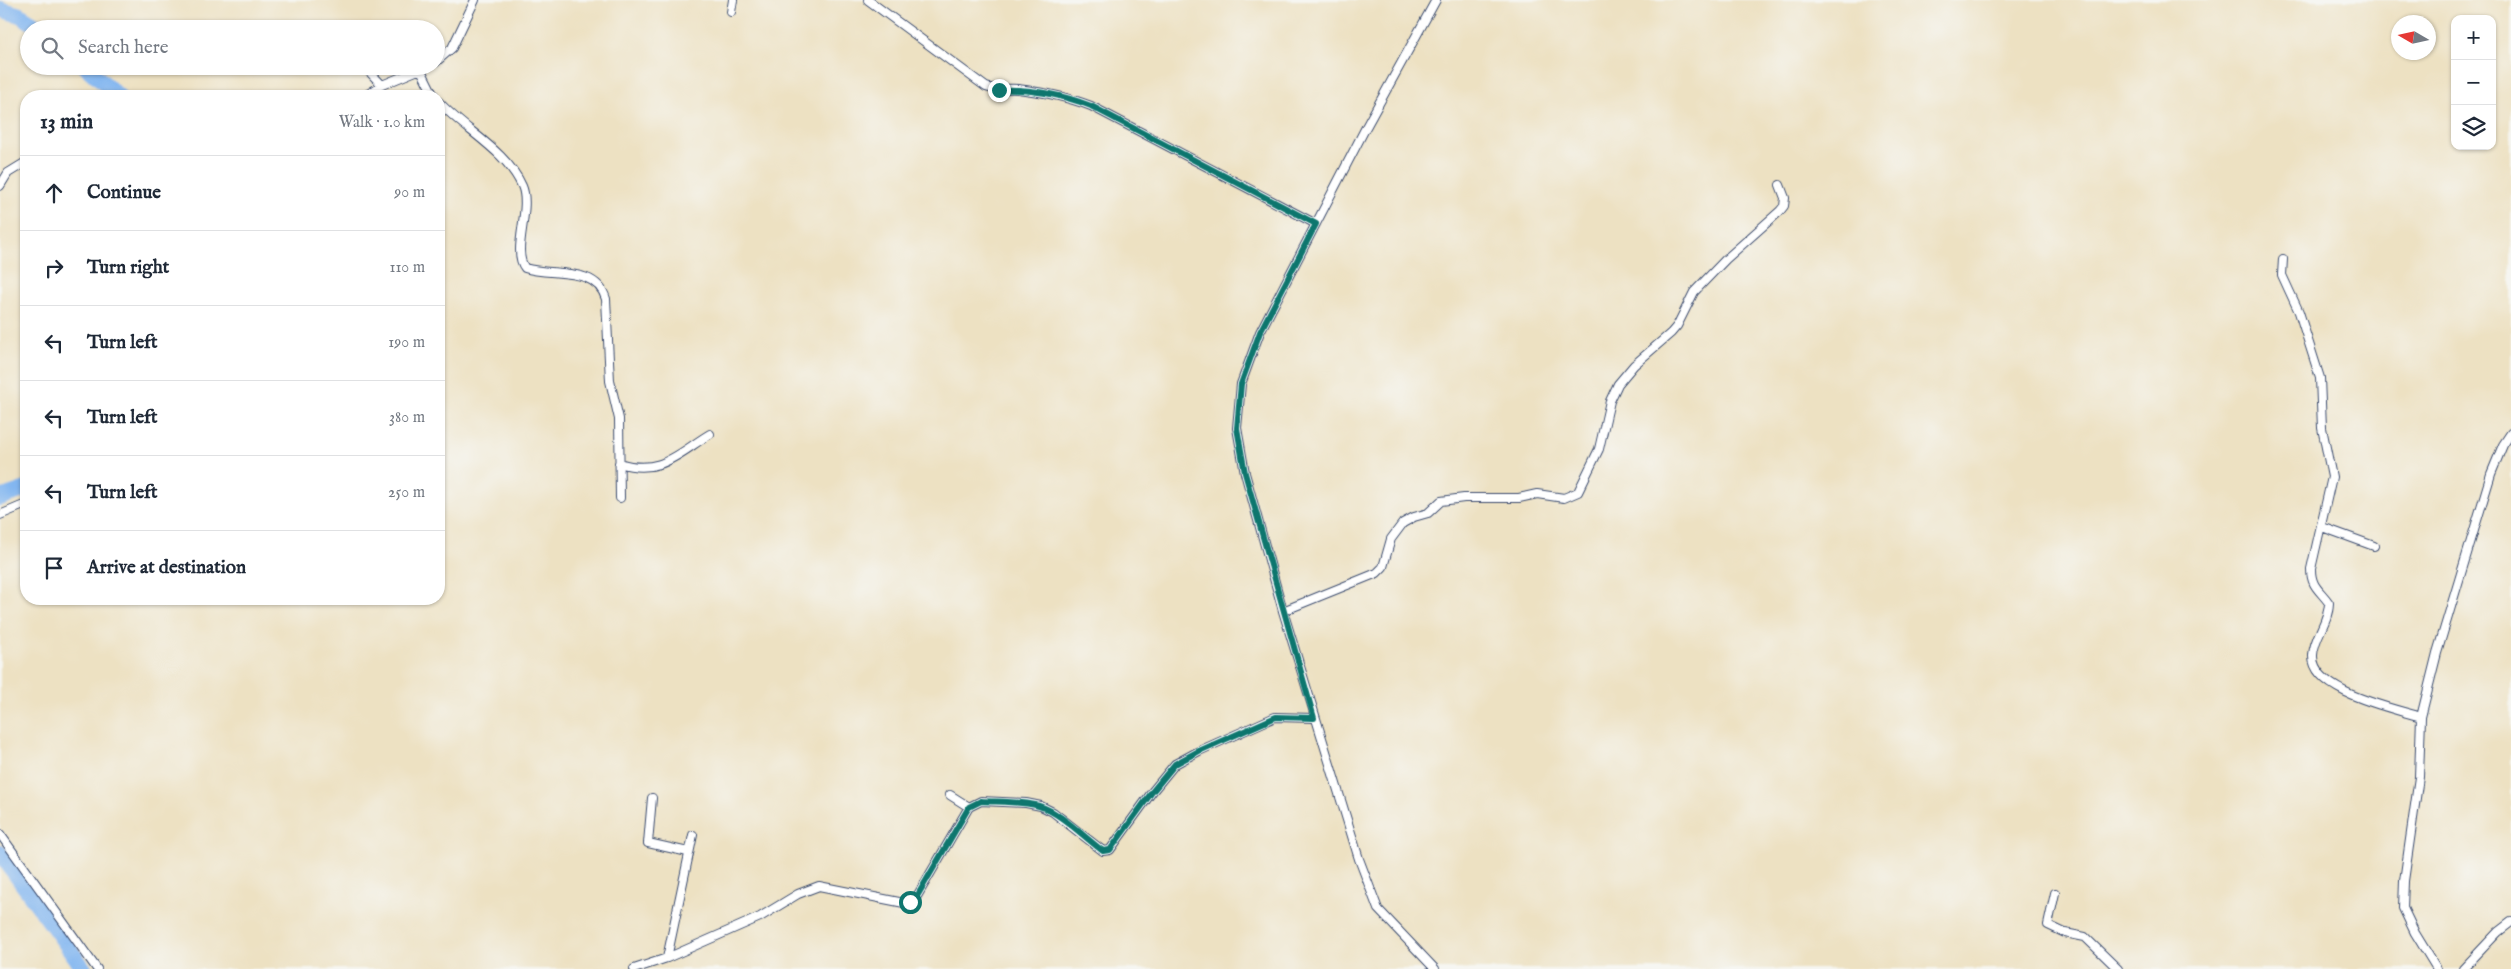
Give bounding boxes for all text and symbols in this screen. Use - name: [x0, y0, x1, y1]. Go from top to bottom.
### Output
- north arrow: [2391, 15, 2436, 60]
- map controls: [2451, 15, 2496, 150]
- button: +: [2451, 15, 2496, 60]
- search box: [20, 20, 445, 75]
- icon: search: [38, 34, 66, 62]
- text: Search here: [78, 36, 169, 60]
- button: −: [2451, 60, 2496, 105]
- route end: [988, 79, 1011, 102]
- button: layers: [2451, 105, 2496, 150]
- text: 13 min: [40, 109, 93, 136]
- text: Walk · 1.0 km: [339, 113, 425, 133]
- icon: ahead: [40, 179, 68, 207]
- text: Continue: [87, 181, 161, 205]
- text: 90 m: [394, 183, 425, 203]
- icon: right: [40, 254, 68, 282]
- text: Turn right: [87, 256, 169, 280]
- text: 110 m: [389, 258, 425, 278]
- icon: left: [40, 329, 68, 357]
- text: Turn left: [87, 331, 158, 355]
- text: 190 m: [388, 333, 425, 353]
- icon: left: [40, 404, 68, 432]
- text: Turn left: [87, 406, 158, 430]
- text: 380 m: [389, 408, 425, 428]
- icon: left: [40, 479, 68, 507]
- text: Turn left: [87, 481, 158, 505]
- text: 250 m: [388, 483, 425, 503]
- icon: arrive: [40, 554, 68, 582]
- text: Arrive at destination: [87, 556, 246, 580]
- route start: [899, 891, 922, 914]

